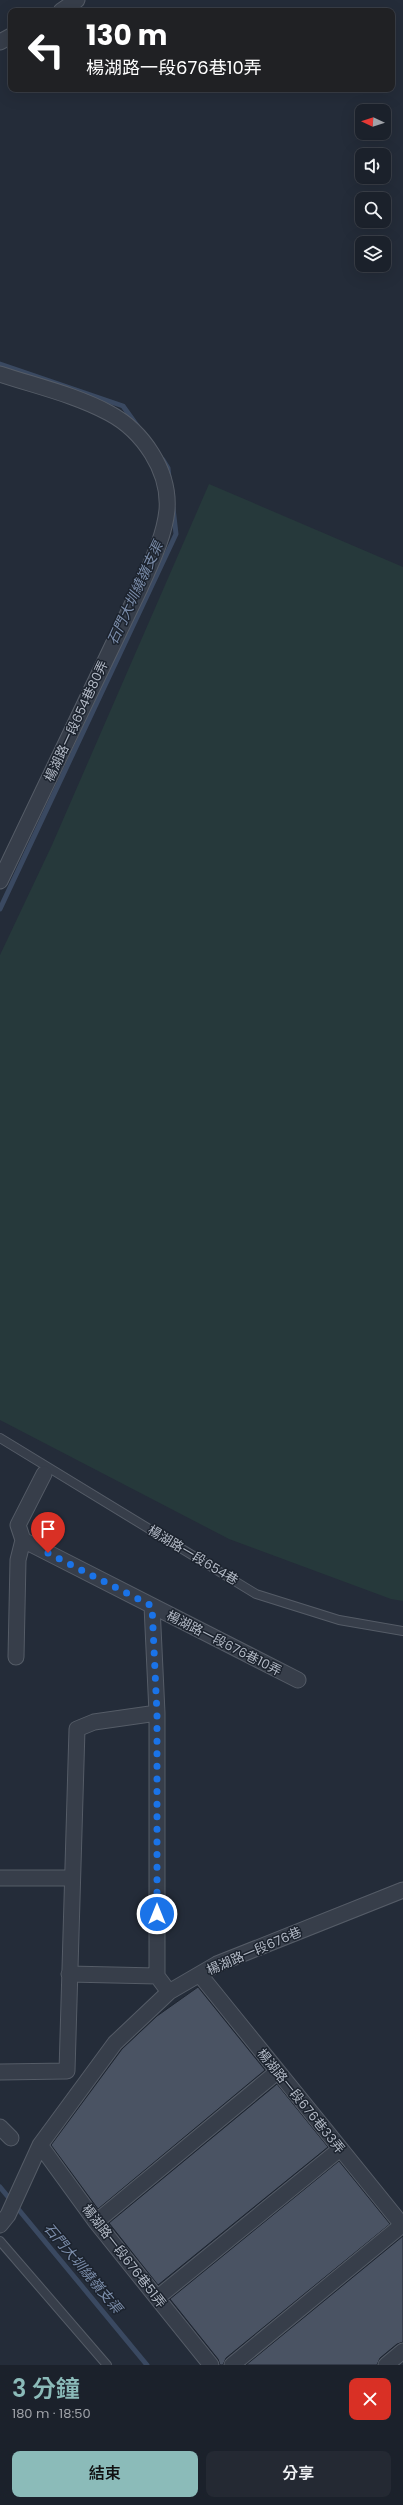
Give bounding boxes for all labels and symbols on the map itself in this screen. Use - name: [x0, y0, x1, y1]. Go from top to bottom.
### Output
- north arrow: [355, 104, 391, 140]
- water label: 石門大圳繞嶺支渠: [102, 536, 169, 648]
- street label: 楊湖路一段654巷80弄: [40, 657, 112, 785]
- pin: [31, 1512, 65, 1553]
- street label: 楊湖路一段654巷: [144, 1520, 242, 1590]
- street label: 楊湖路一段676巷10弄: [163, 1606, 285, 1680]
- position arrow: [136, 1893, 178, 1935]
- street label: 楊湖路一段676巷: [204, 1922, 304, 1980]
- street label: 楊湖路一段676巷33弄: [253, 2045, 349, 2157]
- street label: 楊湖路一段676巷51弄: [77, 2200, 171, 2312]
- water label: 石門大圳繞嶺支渠: [39, 2219, 128, 2319]

